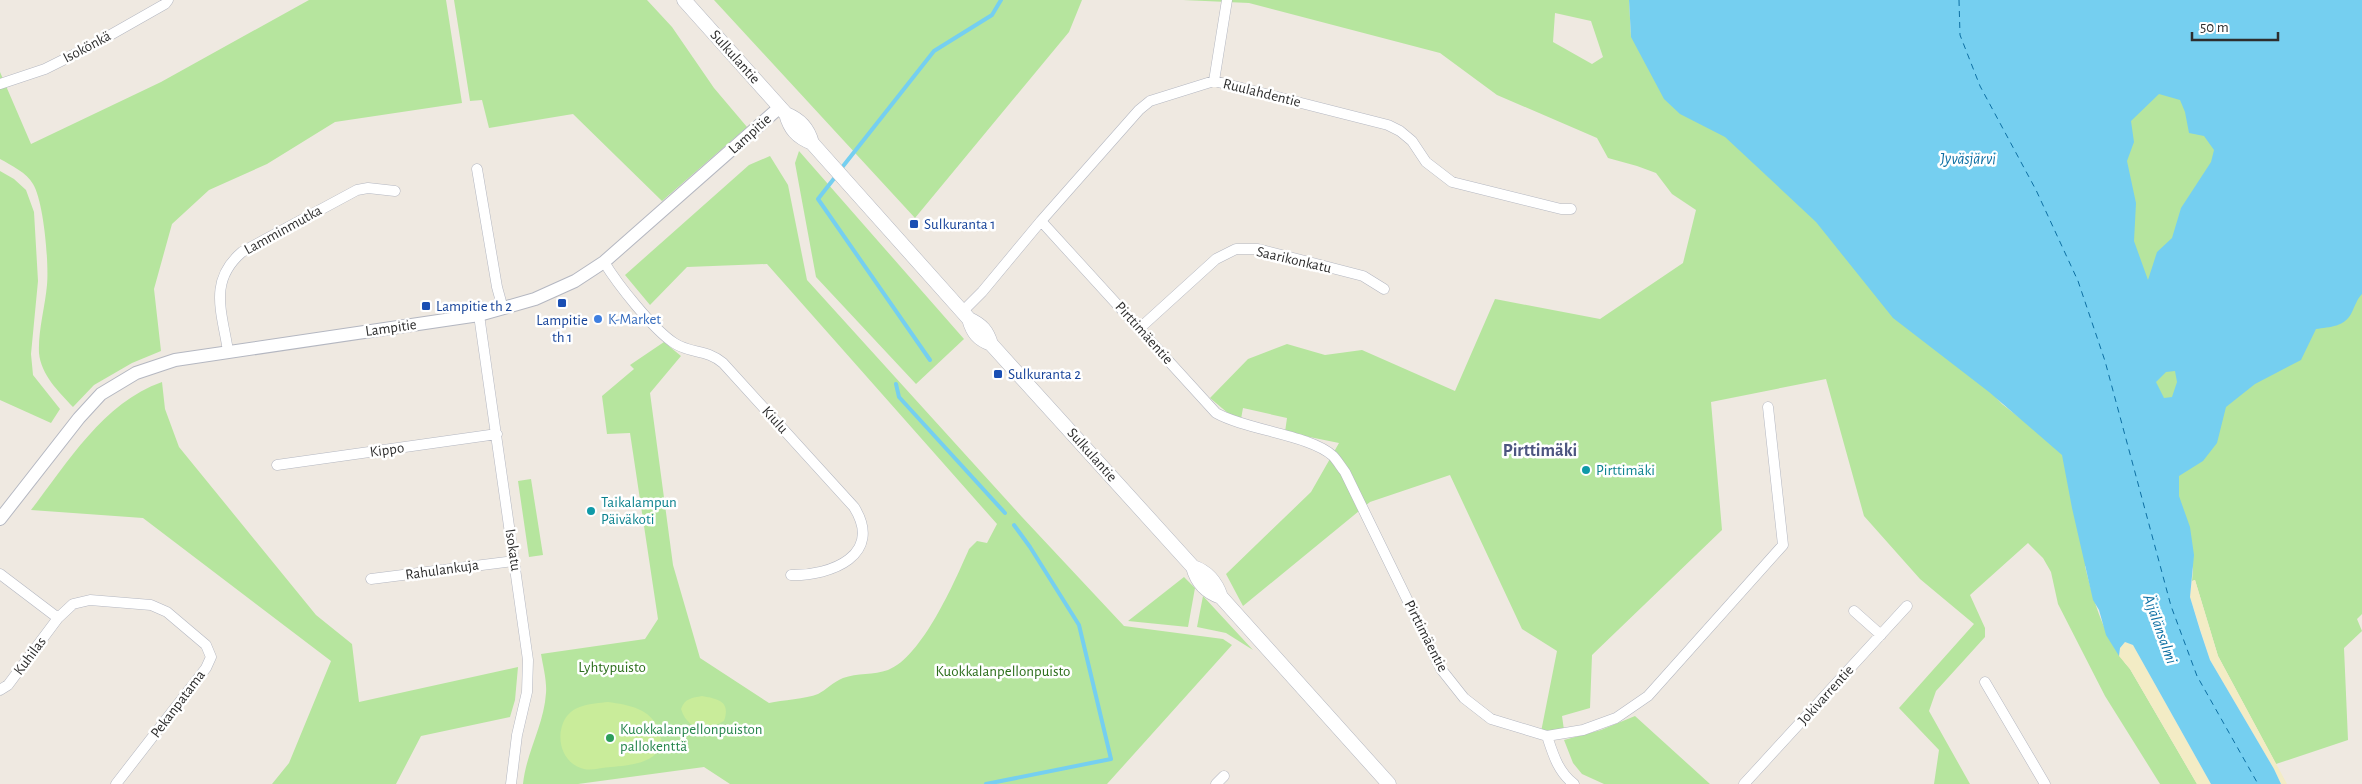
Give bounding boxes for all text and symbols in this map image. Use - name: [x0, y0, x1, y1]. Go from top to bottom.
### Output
- scale bar: [2192, 10, 2278, 42]
- text: 50 m: [2200, 20, 2229, 35]
- street label: Sulkulantie: [707, 27, 763, 87]
- street label: Isokönkä: [61, 28, 113, 66]
- street label: Ruulahdentie: [1222, 76, 1302, 110]
- street label: Lampitie: [726, 111, 774, 157]
- water label: Jyväsjärvi: [1939, 151, 1996, 168]
- street label: Lamminmutka: [242, 203, 324, 257]
- place label: Sulkuranta 1: [924, 217, 995, 232]
- marker: Sulkuranta 1: [908, 218, 920, 230]
- street label: Saarikonkatu: [1255, 244, 1333, 276]
- marker: Lampitie th 1: [556, 297, 568, 309]
- place label: Lampitie th 2: [436, 299, 512, 314]
- street label: Pirttimäentie: [1112, 299, 1176, 367]
- marker: Lampitie th 2: [420, 300, 432, 312]
- place label: K-Market: [608, 312, 661, 327]
- place label: Lampitie th 1: [536, 313, 588, 345]
- marker: K-Market: [592, 313, 604, 325]
- street label: Lampitie: [364, 317, 418, 339]
- place label: Sulkuranta 2: [1008, 367, 1081, 382]
- marker: Sulkuranta 2: [992, 368, 1004, 380]
- street label: Kiulu: [759, 404, 791, 437]
- street label: Sulkulantie: [1064, 425, 1120, 485]
- street label: Kippo: [369, 440, 405, 460]
- district label: Pirttimäki: [1503, 442, 1577, 460]
- place label: Pirttimäki: [1596, 463, 1655, 478]
- marker: Pirttimäki: [1580, 464, 1592, 476]
- place label: Taikalampun Päiväkoti: [601, 495, 677, 527]
- marker: Taikalampun Päiväkoti: [585, 505, 597, 517]
- street label: Isokatu: [503, 528, 523, 572]
- street label: Rahulankuja: [404, 557, 480, 583]
- water label: Äijälänsalmi: [2139, 591, 2182, 667]
- street label: Pirttimäentie: [1402, 598, 1451, 674]
- street label: Kuhilas: [11, 634, 49, 678]
- park label: Lyhtypuisto: [578, 660, 646, 675]
- street label: Jokivarrentie: [1795, 662, 1857, 728]
- park label: Kuokkalanpellonpuisto: [936, 664, 1070, 679]
- street label: Pekanpatama: [148, 667, 208, 741]
- place label: Kuokkalanpellonpuiston pallokenttä: [620, 722, 762, 754]
- marker: Kuokkalanpellonpuiston pallokenttä: [604, 732, 616, 744]

